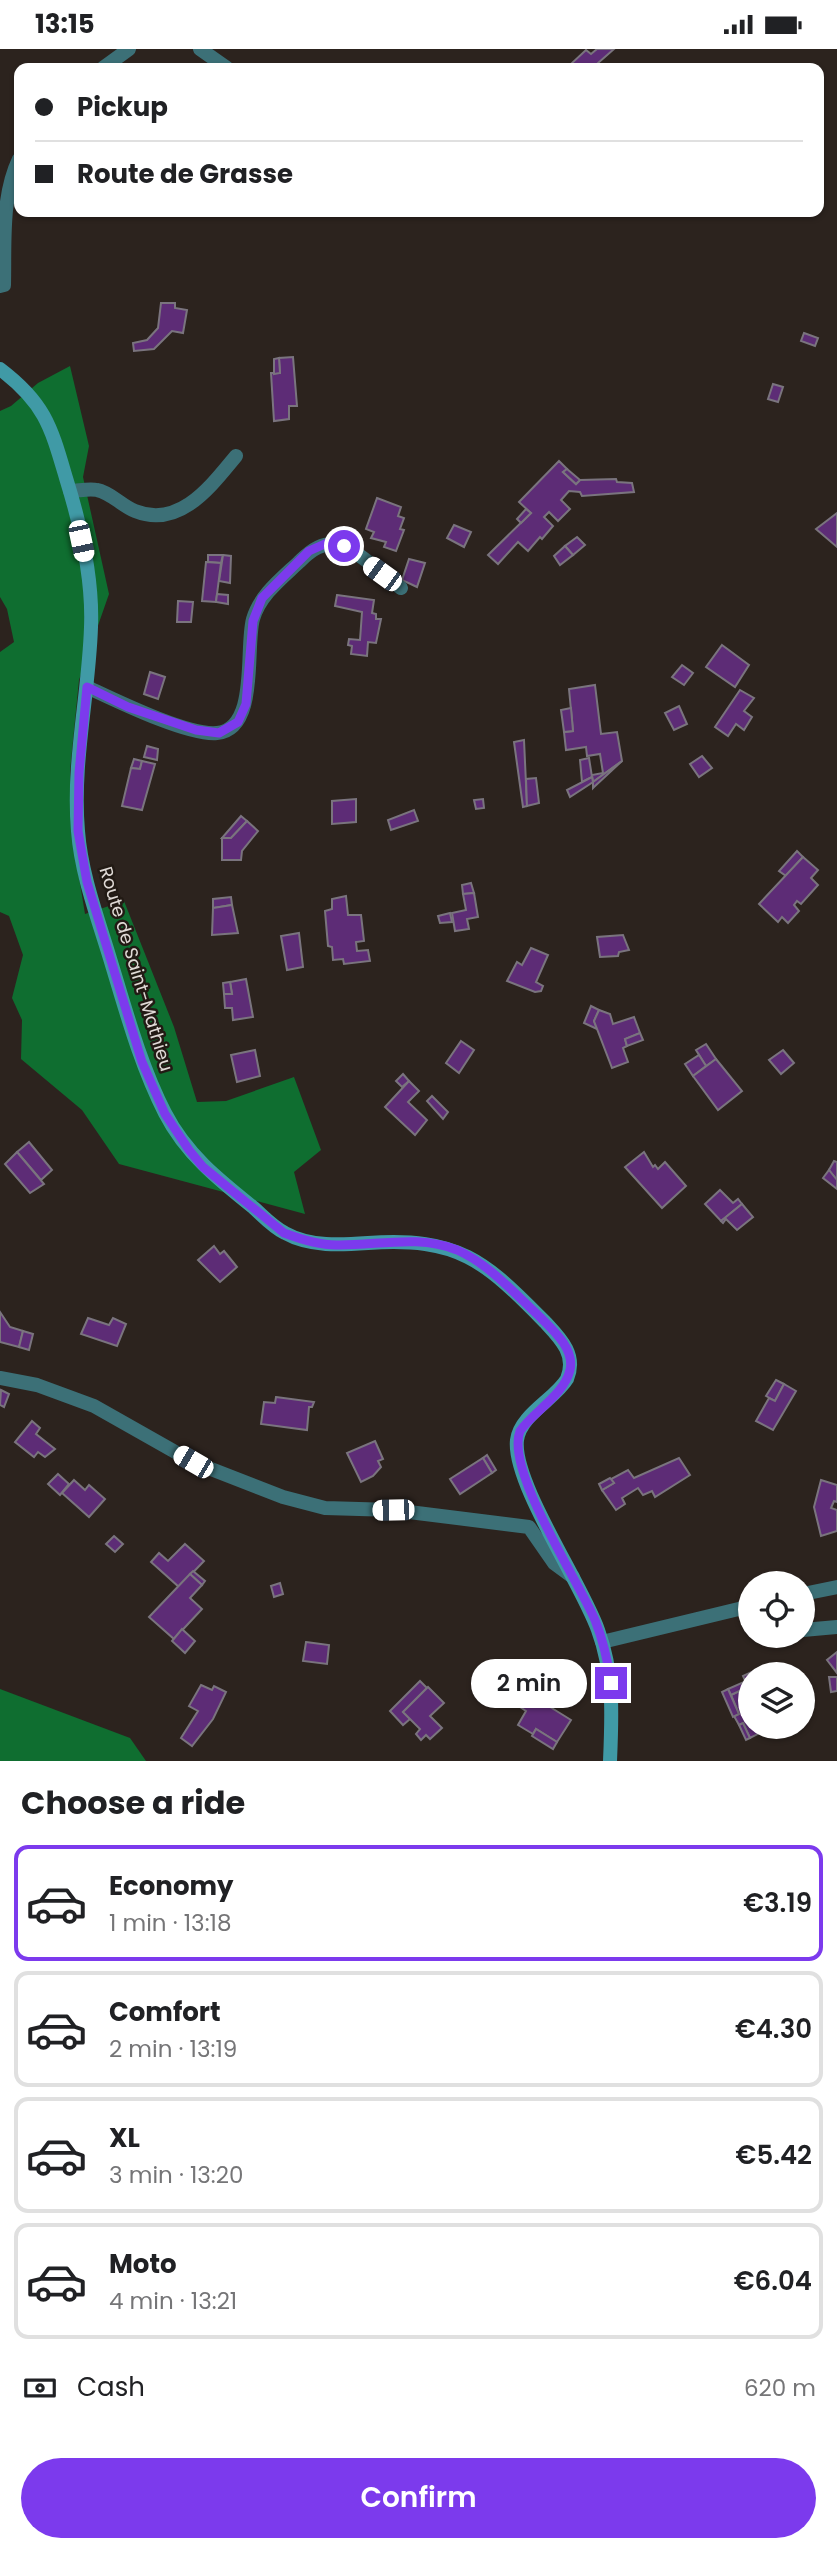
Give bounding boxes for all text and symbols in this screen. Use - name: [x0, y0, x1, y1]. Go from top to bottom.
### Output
- text: 13:15: [35, 6, 95, 42]
- text: Pickup: [77, 89, 168, 125]
- text: Route de Grasse: [77, 156, 293, 192]
- car: [67, 518, 96, 564]
- route start: [328, 530, 360, 562]
- car: [359, 553, 406, 595]
- street label: Route de Saint-Mathieu: [93, 864, 180, 1074]
- car: [170, 1442, 217, 1482]
- car: [372, 1499, 415, 1521]
- map controls: [738, 1571, 815, 1739]
- button: locate: [738, 1571, 815, 1648]
- callout: 2 min: [471, 1659, 586, 1707]
- button: layers: [738, 1662, 815, 1739]
- text: 2 min: [497, 1667, 561, 1699]
- route end: [595, 1667, 627, 1699]
- text: Choose a ride: [21, 1780, 245, 1825]
- text: Economy: [109, 1868, 233, 1904]
- icon: car: [25, 1872, 88, 1935]
- text: €3.19: [743, 1885, 812, 1921]
- text: 1 min · 13:18: [109, 1907, 231, 1939]
- text: Comfort: [109, 1994, 221, 2030]
- icon: car: [25, 1998, 88, 2061]
- text: €4.30: [735, 2011, 812, 2047]
- text: 2 min · 13:19: [109, 2033, 237, 2065]
- text: XL: [109, 2120, 140, 2156]
- icon: car: [25, 2124, 88, 2187]
- text: €5.42: [736, 2137, 812, 2173]
- text: 3 min · 13:20: [109, 2159, 243, 2191]
- text: Moto: [109, 2246, 177, 2282]
- icon: car: [25, 2250, 88, 2313]
- text: €6.04: [734, 2263, 812, 2299]
- text: 4 min · 13:21: [109, 2285, 237, 2317]
- icon: cash: [21, 2369, 59, 2407]
- text: Cash: [77, 2369, 145, 2405]
- text: 620 m: [744, 2372, 816, 2404]
- button: Confirm: [21, 2458, 816, 2538]

